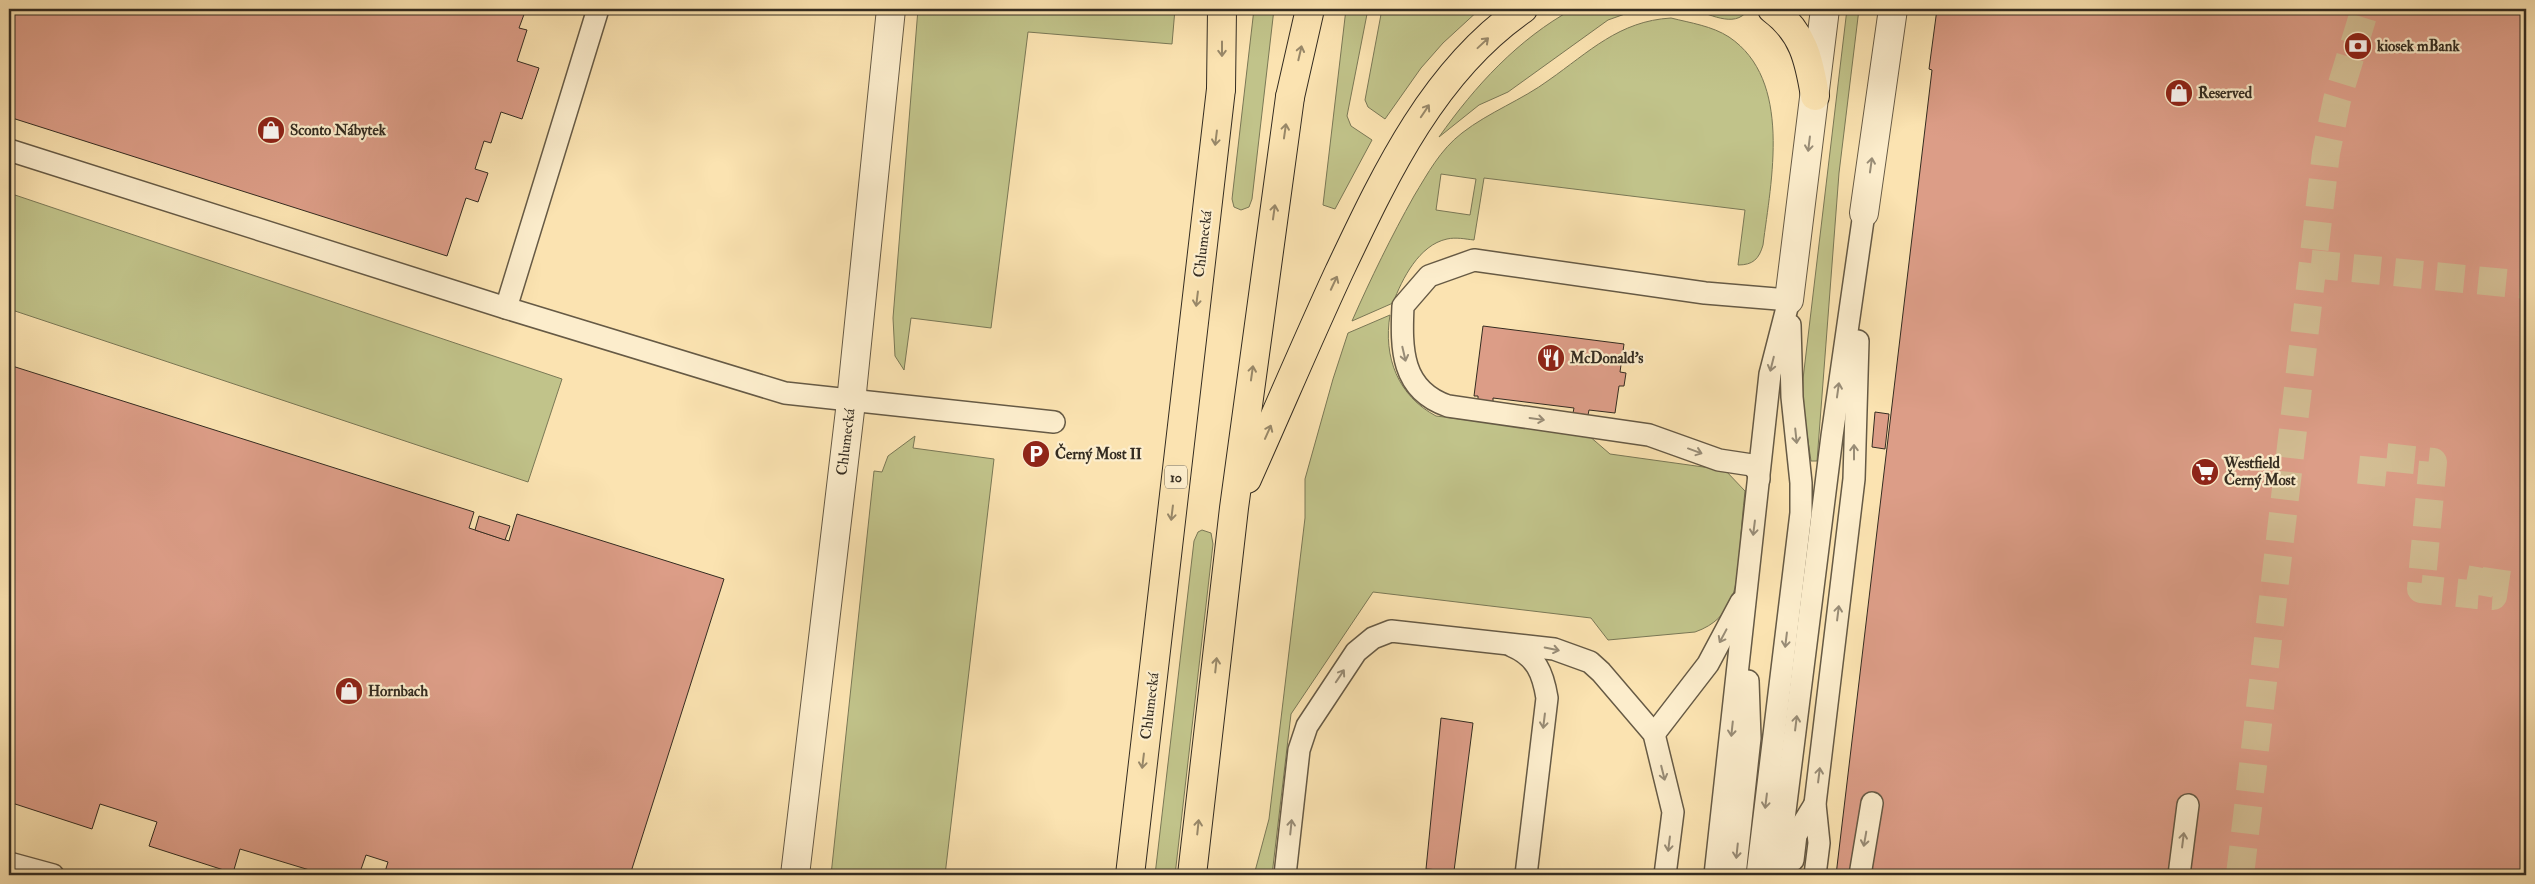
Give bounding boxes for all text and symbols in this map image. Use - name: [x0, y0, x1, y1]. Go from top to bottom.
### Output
- bank icon: kiosek mBank: [2343, 31, 2373, 61]
- one-way arrow: [1476, 37, 1489, 49]
- place label: kiosek mBank: [2376, 37, 2460, 56]
- one-way arrow: [1217, 41, 1226, 57]
- one-way arrow: [1296, 46, 1305, 62]
- shop icon: Reserved: [2164, 78, 2194, 108]
- place label: Reserved: [2198, 84, 2253, 103]
- one-way arrow: [1420, 104, 1430, 118]
- shop icon: Sconto Nábytek: [256, 115, 286, 145]
- place label: Sconto Nábytek: [290, 121, 387, 141]
- one-way arrow: [1280, 124, 1290, 140]
- one-way arrow: [1211, 129, 1221, 145]
- one-way arrow: [1803, 136, 1813, 152]
- one-way arrow: [1866, 157, 1876, 173]
- one-way arrow: [1269, 204, 1279, 220]
- street label: Chlumecká: [1189, 209, 1217, 279]
- one-way arrow: [1330, 276, 1340, 291]
- one-way arrow: [1192, 291, 1202, 307]
- restaurant icon: McDonald's: [1536, 343, 1566, 373]
- one-way arrow: [1400, 346, 1409, 362]
- place label: McDonald's: [1569, 349, 1643, 368]
- one-way arrow: [1767, 356, 1777, 372]
- one-way arrow: [1247, 365, 1257, 381]
- one-way arrow: [1834, 382, 1844, 398]
- street label: Chlumecká: [832, 407, 860, 477]
- one-way arrow: [1528, 414, 1544, 424]
- one-way arrow: [1264, 425, 1273, 440]
- one-way arrow: [1791, 428, 1801, 444]
- parking icon: Černý Most II: [1021, 439, 1051, 469]
- place label: Černý Most II: [1055, 443, 1142, 465]
- one-way arrow: [1849, 444, 1859, 460]
- one-way arrow: [1687, 447, 1703, 457]
- place label: Westfield Černý Most: [2223, 454, 2296, 491]
- supermarket icon: Westfield Černý Most: [2190, 457, 2220, 487]
- road number: 10: [1165, 466, 1187, 488]
- one-way arrow: [1167, 504, 1177, 520]
- one-way arrow: [1749, 519, 1759, 535]
- one-way arrow: [1833, 606, 1843, 622]
- one-way arrow: [1718, 629, 1728, 644]
- one-way arrow: [1781, 631, 1791, 647]
- one-way arrow: [1544, 645, 1560, 654]
- one-way arrow: [1211, 658, 1221, 674]
- one-way arrow: [1335, 669, 1345, 683]
- street label: Chlumecká: [1136, 671, 1164, 741]
- shop icon: Hornbach: [334, 676, 364, 706]
- place label: Hornbach: [368, 682, 428, 701]
- one-way arrow: [1539, 713, 1549, 729]
- one-way arrow: [1792, 715, 1802, 731]
- one-way arrow: [1727, 721, 1737, 737]
- one-way arrow: [1138, 753, 1148, 769]
- one-way arrow: [1659, 765, 1668, 781]
- one-way arrow: [1814, 767, 1824, 783]
- one-way arrow: [1761, 793, 1771, 809]
- one-way arrow: [1193, 819, 1203, 835]
- one-way arrow: [1286, 819, 1296, 835]
- one-way arrow: [1860, 830, 1870, 846]
- one-way arrow: [2179, 832, 2189, 848]
- one-way arrow: [1664, 835, 1674, 851]
- one-way arrow: [1732, 843, 1742, 859]

